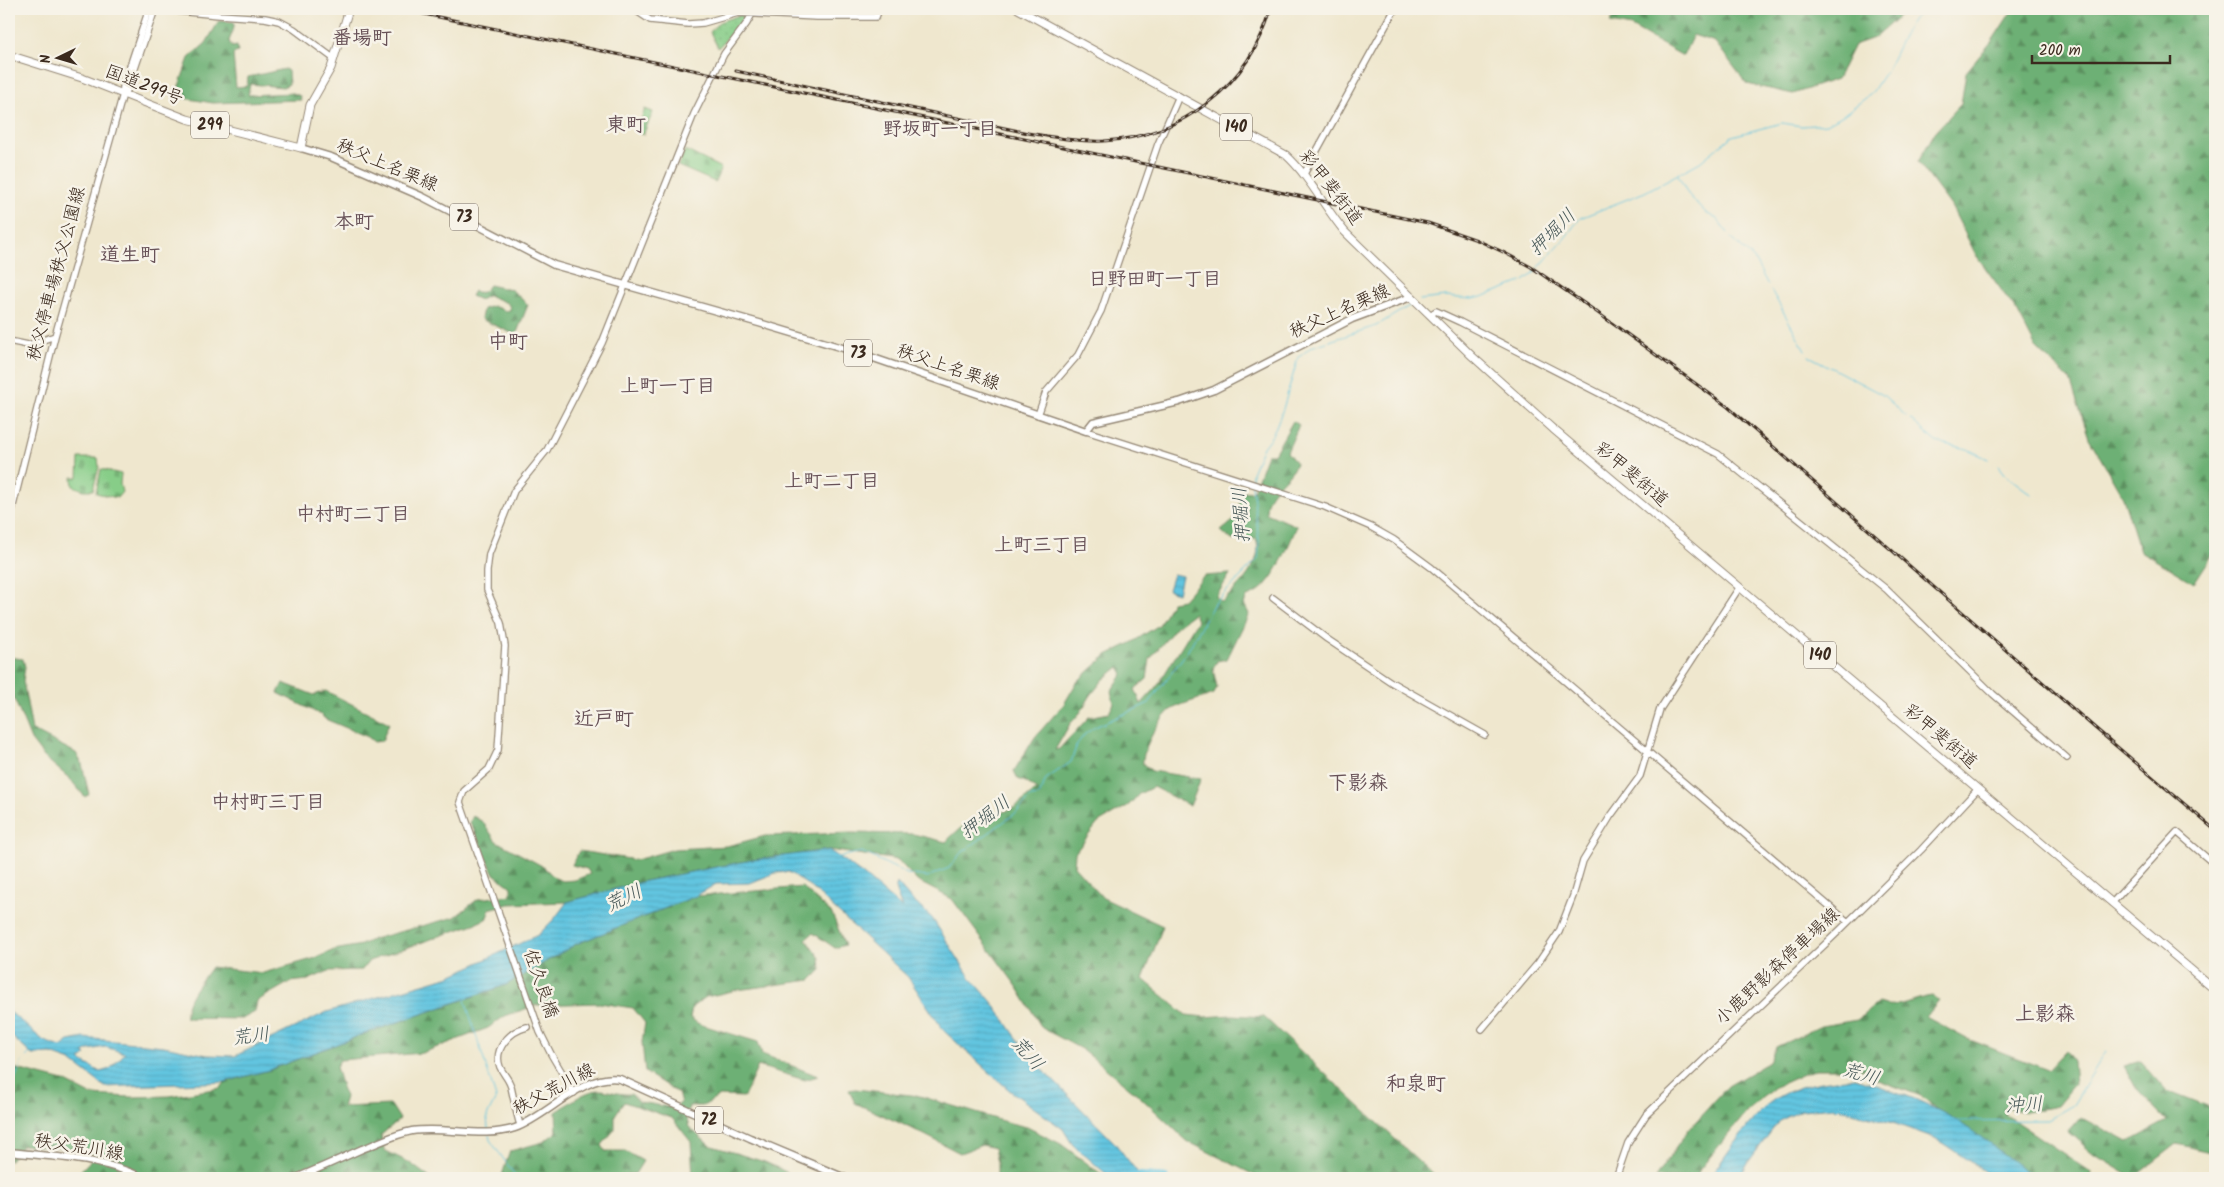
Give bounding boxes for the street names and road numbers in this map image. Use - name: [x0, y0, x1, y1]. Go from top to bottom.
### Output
- street label: 国道299号: [101, 58, 187, 114]
- road number: 299: [191, 112, 229, 138]
- road number: 140: [1220, 114, 1252, 140]
- street label: 秩父上名栗線: [332, 132, 442, 200]
- street label: 彩甲斐街道: [1291, 144, 1369, 232]
- street label: 秩父停車場秩父公園線: [20, 183, 94, 365]
- road number: 73: [450, 203, 478, 230]
- street label: 秩父上名栗線: [1285, 277, 1395, 347]
- street label: 秩父上名栗線: [892, 337, 1004, 399]
- road number: 73: [844, 339, 872, 366]
- street label: 彩甲斐街道: [1587, 435, 1675, 515]
- road number: 140: [1804, 642, 1836, 668]
- street label: 彩甲斐街道: [1896, 697, 1984, 777]
- street label: 小鹿野影森停車場線: [1709, 901, 1847, 1033]
- street label: 佐久良橋: [515, 945, 565, 1023]
- street label: 秩父荒川線: [507, 1056, 601, 1124]
- road number: 72: [695, 1106, 723, 1134]
- street label: 秩父荒川線: [32, 1127, 126, 1169]

